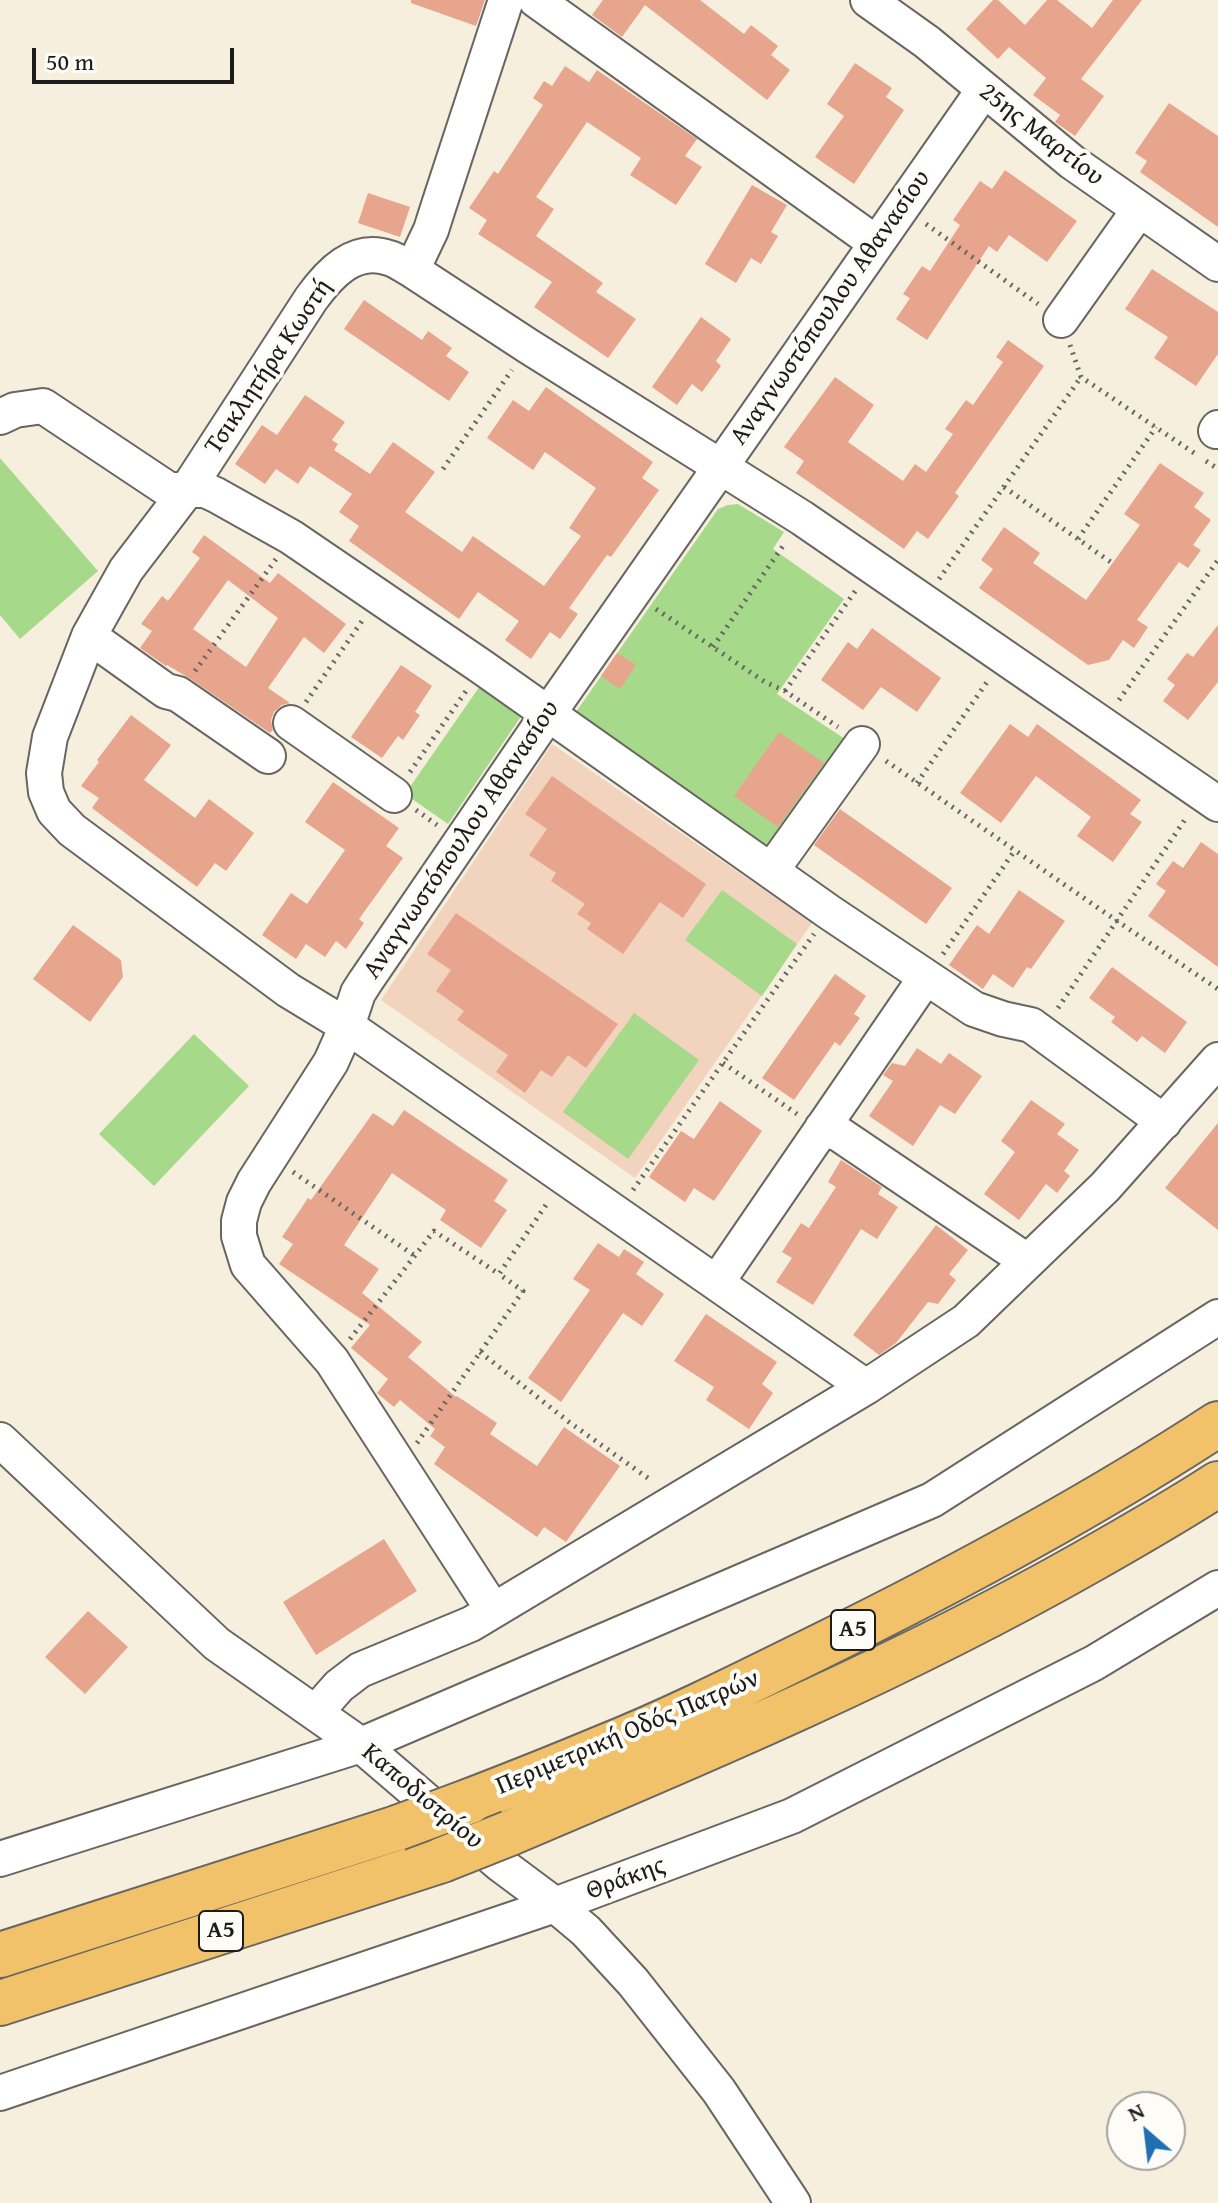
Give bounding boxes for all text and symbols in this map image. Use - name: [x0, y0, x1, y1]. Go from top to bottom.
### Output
- scale bar: [36, 32, 238, 82]
- text: 50 m: [46, 44, 94, 79]
- street label: 25ης Μαρτίου: [972, 77, 1110, 193]
- street label: Αναγνωστόπουλου Αθανασίου: [724, 164, 938, 452]
- street label: Τσικλητήρα Κωστή: [199, 273, 339, 461]
- street label: Αναγνωστόπουλου Αθανασίου: [357, 695, 567, 985]
- road number: Α5: [831, 1610, 875, 1650]
- street label: Περιμετρική Οδός Πατρών: [492, 1663, 764, 1803]
- street label: Καποδιστρίου: [355, 1737, 489, 1857]
- street label: Θράκης: [582, 1850, 670, 1908]
- road number: Α5: [199, 1911, 243, 1951]
- north arrow: [1106, 2091, 1186, 2171]
- text: N: [1122, 2094, 1150, 2129]

